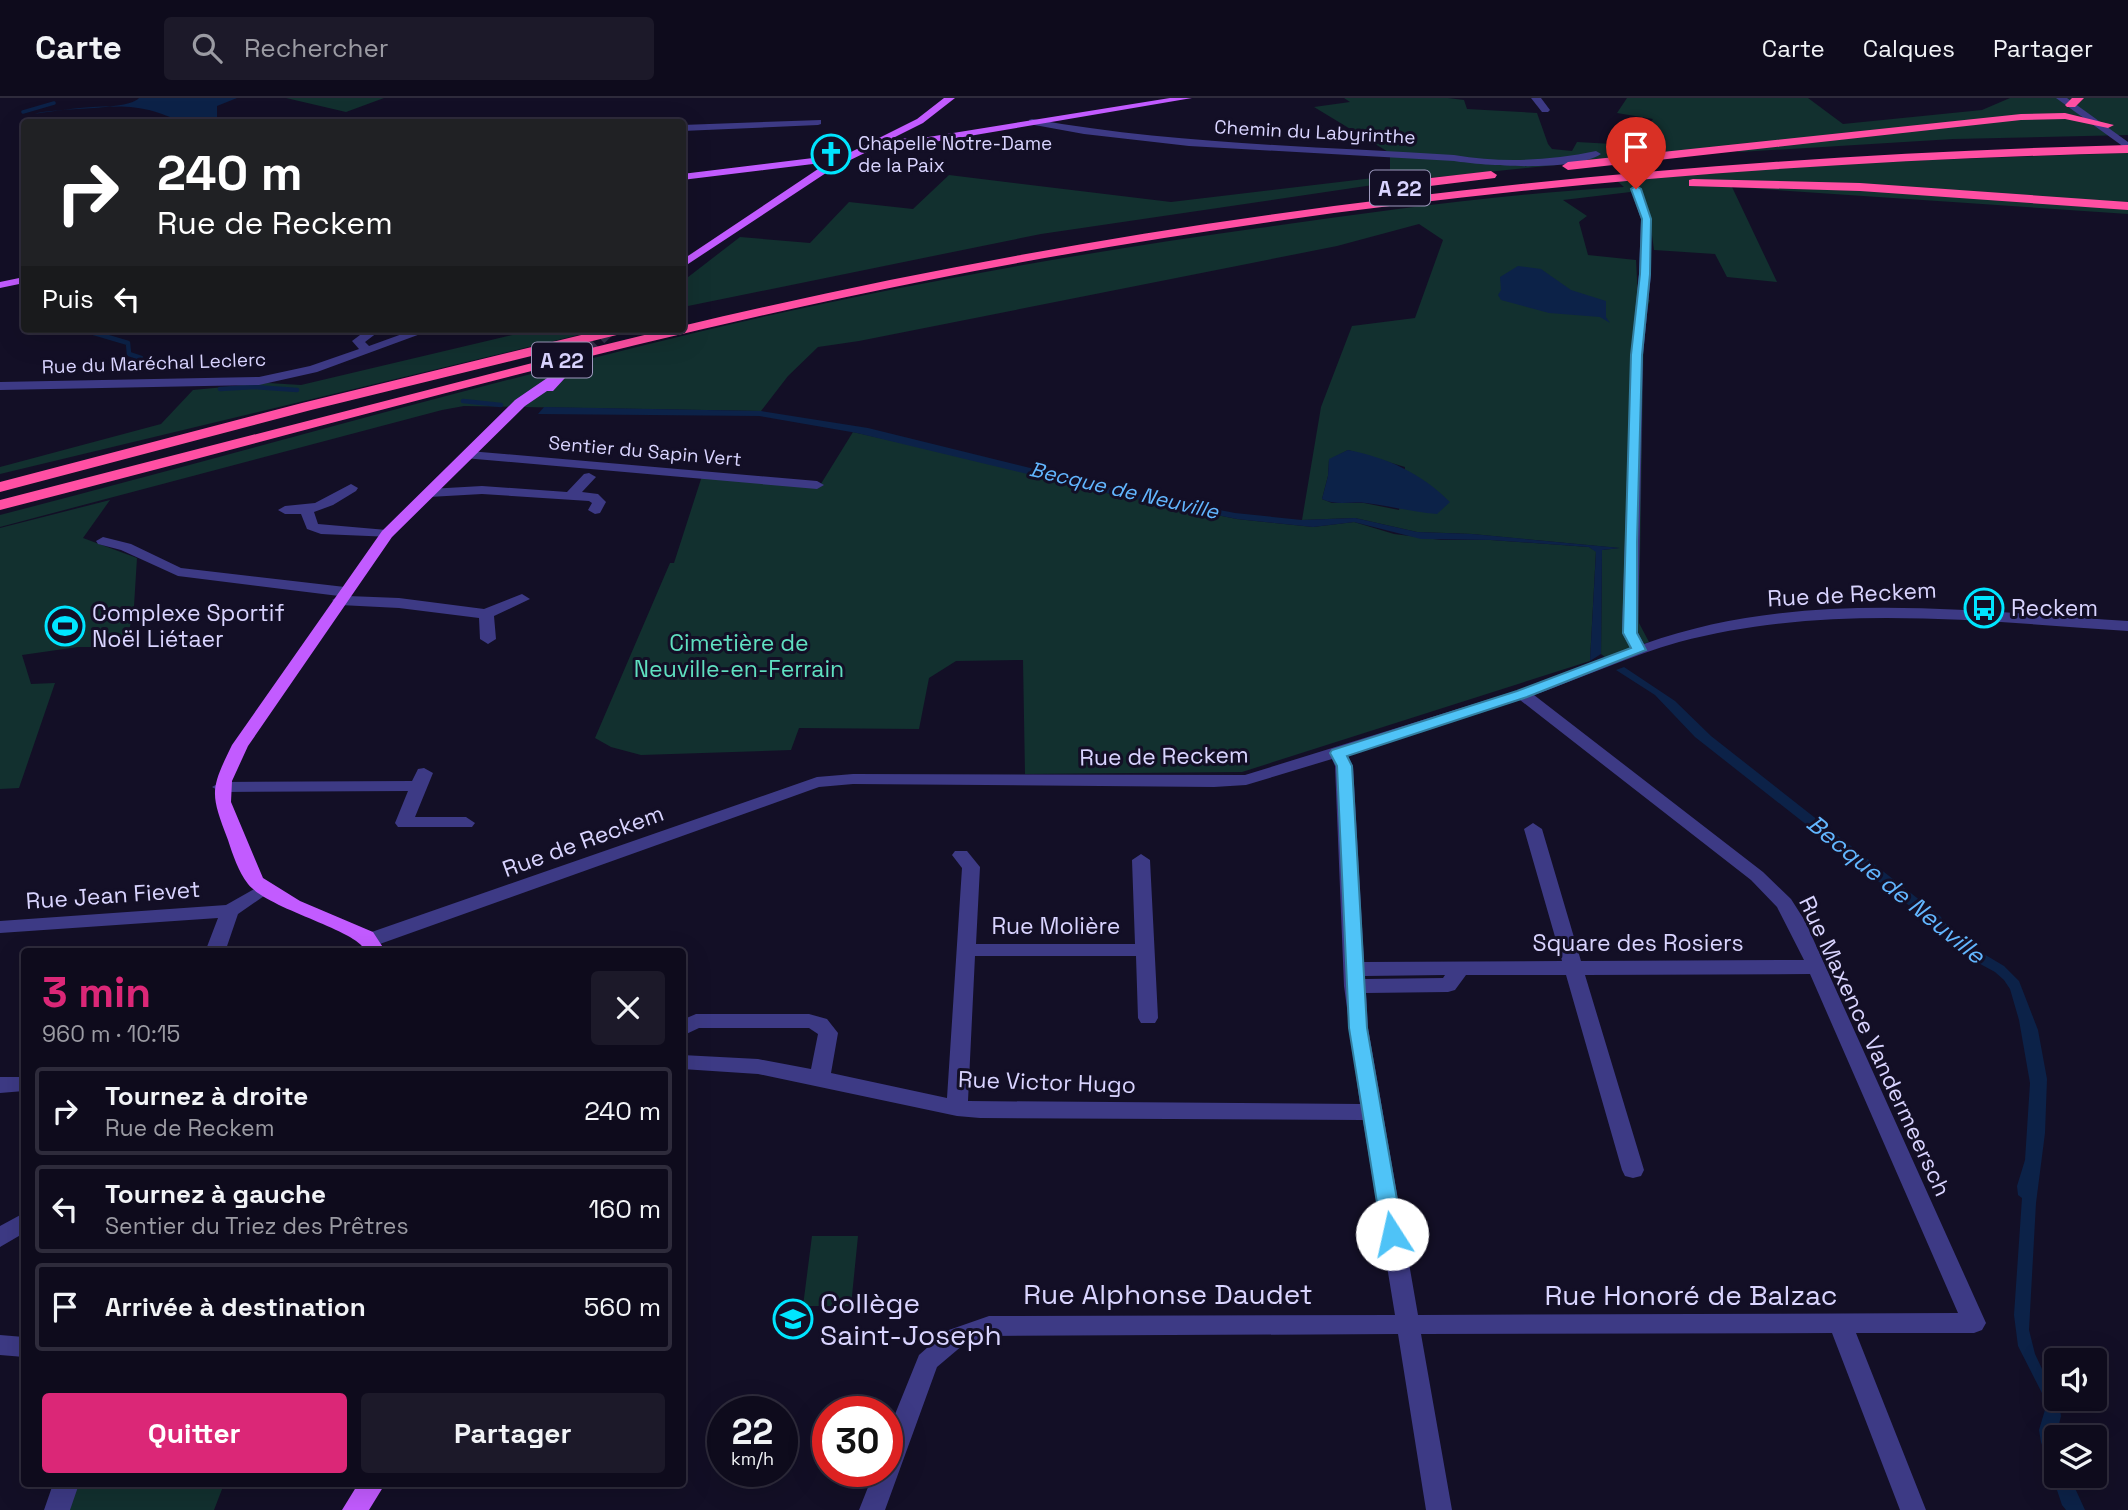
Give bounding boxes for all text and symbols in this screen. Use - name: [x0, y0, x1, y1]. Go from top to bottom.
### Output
- search box: [164, 17, 654, 80]
- text: Carte: [35, 27, 122, 69]
- icon: search: [188, 29, 226, 67]
- text: Rechercher: [244, 31, 389, 65]
- text: Carte: [1762, 33, 1825, 64]
- text: Calques: [1863, 33, 1955, 64]
- text: Partager: [1993, 33, 2093, 64]
- street label: Chemin du Labyrinthe: [1214, 114, 1416, 150]
- pin: [1606, 117, 1666, 189]
- icon: arrive: [1617, 128, 1655, 166]
- place label: Chapelle Notre-Dame de la Paix: [858, 131, 1052, 178]
- church icon: Chapelle Notre-Dame de la Paix: [810, 133, 852, 175]
- text: 240 m: [157, 142, 303, 204]
- icon: right: [42, 147, 133, 238]
- road number: A 22: [1370, 170, 1430, 206]
- text: Rue de Reckem: [157, 203, 393, 243]
- icon: left: [108, 280, 146, 318]
- text: Puis: [42, 282, 94, 316]
- road number: A 22: [532, 342, 592, 378]
- street label: Rue du Maréchal Leclerc: [41, 347, 267, 379]
- street label: Sentier du Sapin Vert: [547, 430, 743, 472]
- water label: Becque de Neuville: [1027, 455, 1223, 525]
- street label: Rue de Reckem: [1767, 575, 1937, 613]
- bus stop icon: Reckem: [1963, 587, 2005, 629]
- place label: Reckem: [2011, 593, 2098, 623]
- place label: Complexe Sportif Noël Liétaer: [92, 598, 285, 654]
- sports icon: Complexe Sportif Noël Liétaer: [44, 605, 86, 647]
- park label: Cimetière de Neuville-en-Ferrain: [634, 628, 844, 684]
- street label: Rue de Reckem: [1079, 740, 1249, 772]
- street label: Rue de Reckem: [498, 798, 668, 884]
- water label: Becque de Neuville: [1801, 808, 1992, 971]
- street label: Rue Jean Fievet: [25, 874, 201, 916]
- street label: Rue Maxence Vandermeersch: [1792, 891, 1958, 1201]
- street label: Rue Molière: [992, 911, 1120, 941]
- street label: Square des Rosiers: [1532, 928, 1744, 958]
- text: 3 min: [42, 966, 151, 1019]
- button: close: [591, 971, 665, 1045]
- text: 960 m · 10:15: [42, 1019, 180, 1049]
- street label: Rue Victor Hugo: [957, 1064, 1137, 1100]
- text: Tournez à droite: [105, 1079, 308, 1113]
- icon: right: [46, 1092, 84, 1130]
- text: 240 m: [584, 1094, 661, 1128]
- text: Rue de Reckem: [105, 1113, 275, 1143]
- text: Tournez à gauche: [105, 1177, 326, 1211]
- icon: left: [46, 1190, 84, 1228]
- text: 160 m: [589, 1192, 661, 1226]
- position arrow: [1355, 1197, 1429, 1271]
- text: Sentier du Triez des Prêtres: [105, 1211, 409, 1241]
- street label: Rue Alphonse Daudet: [1023, 1276, 1313, 1312]
- street label: Rue Honoré de Balzac: [1545, 1277, 1837, 1313]
- place label: Collège Saint-Joseph: [820, 1285, 1002, 1353]
- icon: arrive: [46, 1288, 84, 1326]
- text: Arrivée à destination: [105, 1290, 366, 1324]
- text: 560 m: [584, 1290, 661, 1324]
- school or university icon: Collège Saint-Joseph: [772, 1298, 814, 1340]
- map controls: [2044, 1348, 2107, 1488]
- button: sound: [2044, 1348, 2107, 1411]
- button: Quitter: [42, 1393, 347, 1473]
- button: Partager: [361, 1393, 665, 1473]
- speed limit sign: 30: [812, 1396, 903, 1487]
- text: 22: [732, 1410, 773, 1454]
- button: layers: [2044, 1425, 2107, 1488]
- text: km/h: [731, 1447, 774, 1470]

